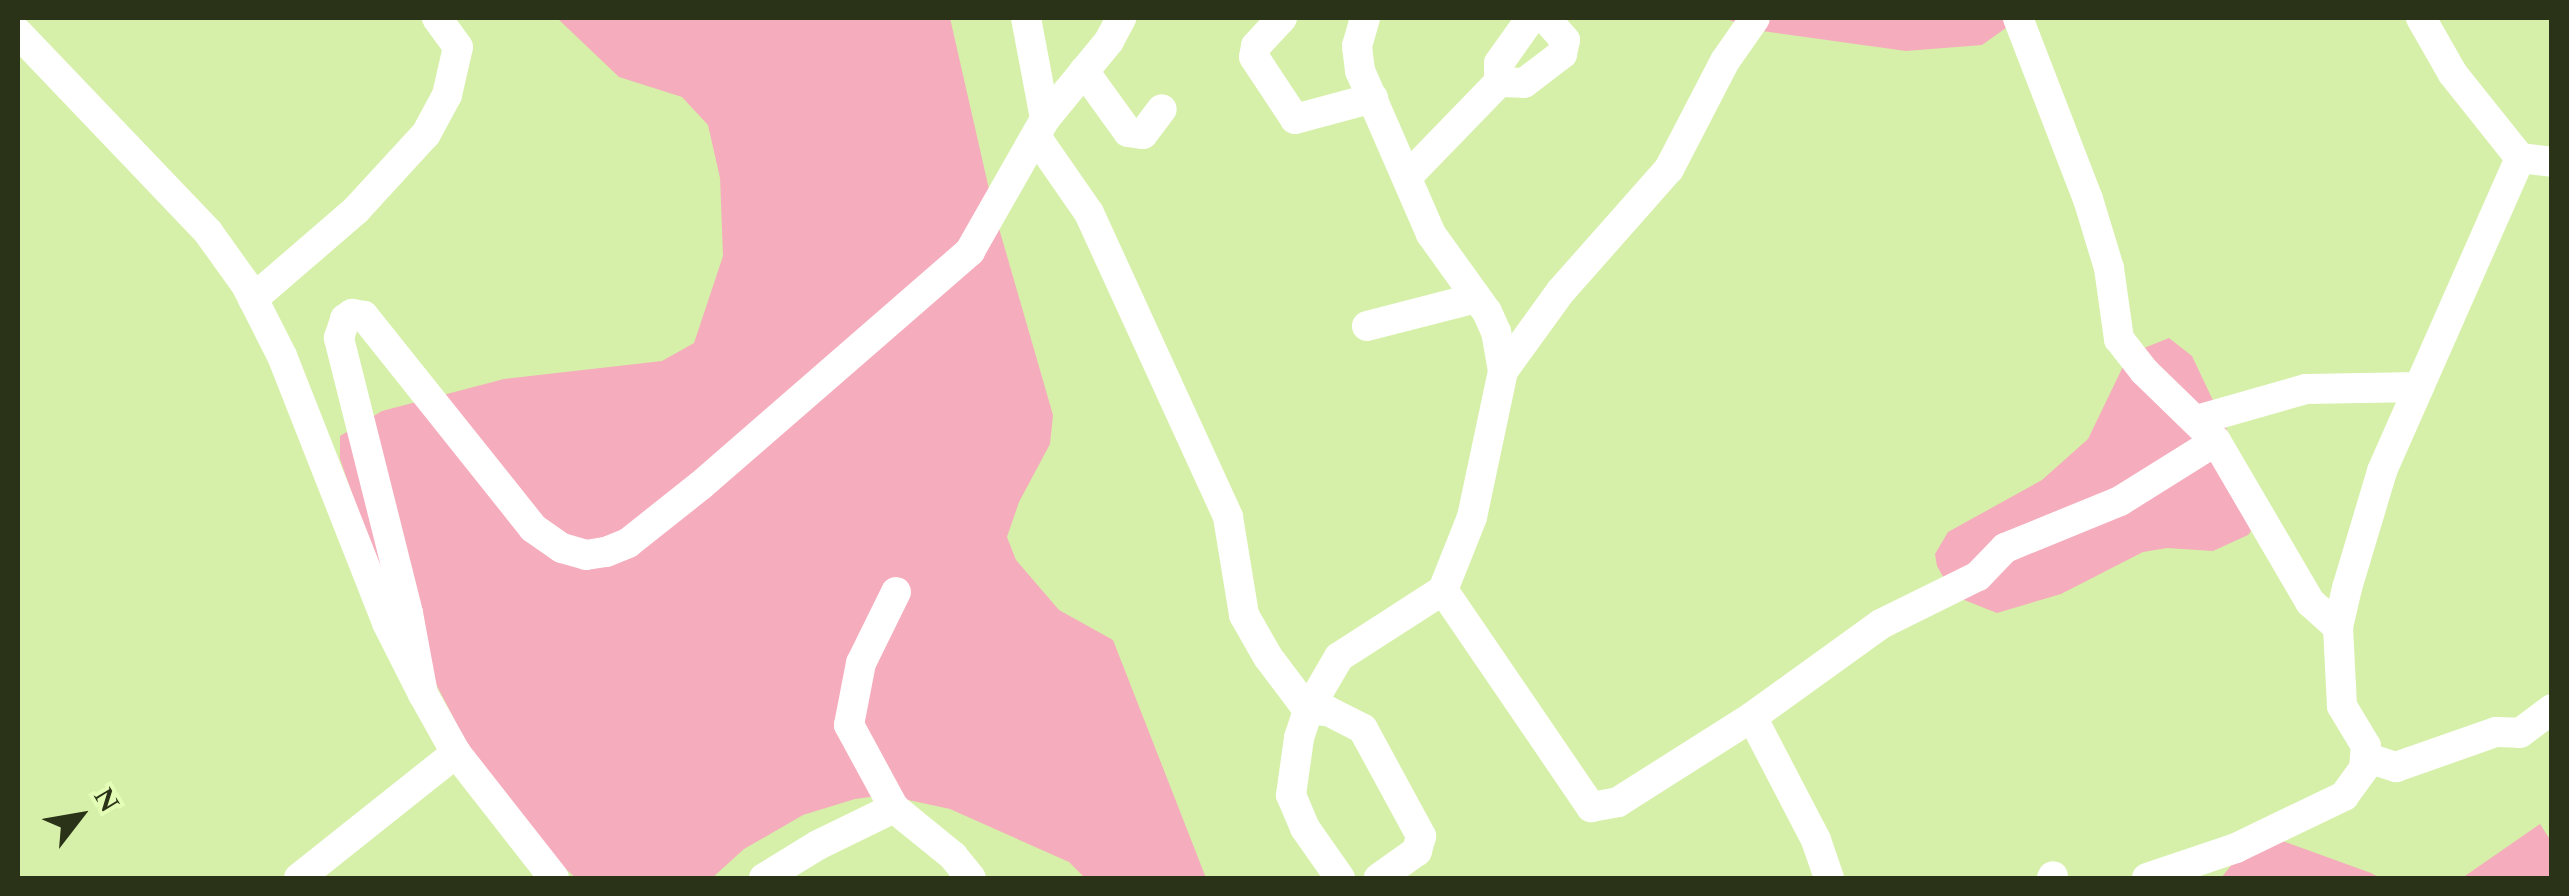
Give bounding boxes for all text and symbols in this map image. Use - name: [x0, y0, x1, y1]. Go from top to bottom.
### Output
- north arrow: [30, 766, 130, 866]
- text: N: [82, 779, 130, 821]

